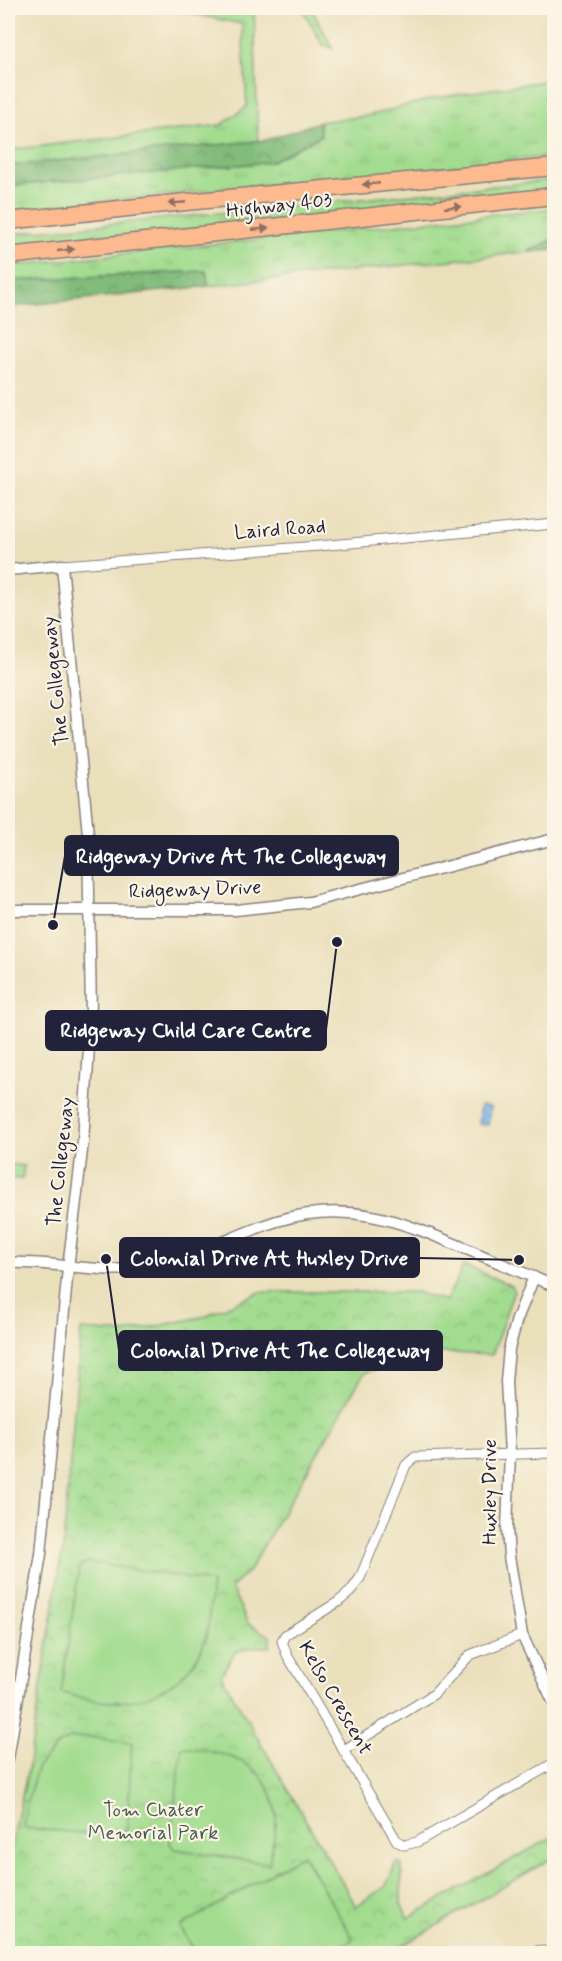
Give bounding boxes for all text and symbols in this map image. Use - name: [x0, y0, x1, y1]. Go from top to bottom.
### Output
- one-way arrow: [361, 179, 380, 189]
- street label: Highway 403: [225, 187, 334, 227]
- one-way arrow: [167, 198, 186, 208]
- one-way arrow: [444, 203, 463, 212]
- one-way arrow: [250, 224, 269, 234]
- one-way arrow: [56, 245, 75, 255]
- street label: Laird Road: [233, 513, 327, 547]
- street label: The Collegeway: [36, 615, 77, 747]
- callout: Ridgeway Drive At The Collegeway: [65, 836, 398, 875]
- text: Ridgeway Drive At The Collegeway: [76, 843, 387, 873]
- street label: Ridgeway Drive: [128, 874, 262, 907]
- callout: Ridgeway Child Care Centre: [46, 1011, 326, 1050]
- text: Ridgeway Child Care Centre: [60, 1017, 312, 1047]
- street label: The Collegeway: [41, 1096, 82, 1228]
- callout: Colonial Drive At Huxley Drive: [120, 1238, 419, 1277]
- text: Colonial Drive At Huxley Drive: [130, 1245, 408, 1273]
- callout: Colonial Drive At The Collegeway: [119, 1331, 442, 1370]
- text: Colonial Drive At The Collegeway: [130, 1337, 430, 1365]
- street label: Huxley Drive: [477, 1439, 504, 1545]
- street label: Kelso Crescent: [291, 1636, 379, 1760]
- park label: Tom Chater Memorial Park: [88, 1797, 218, 1847]

